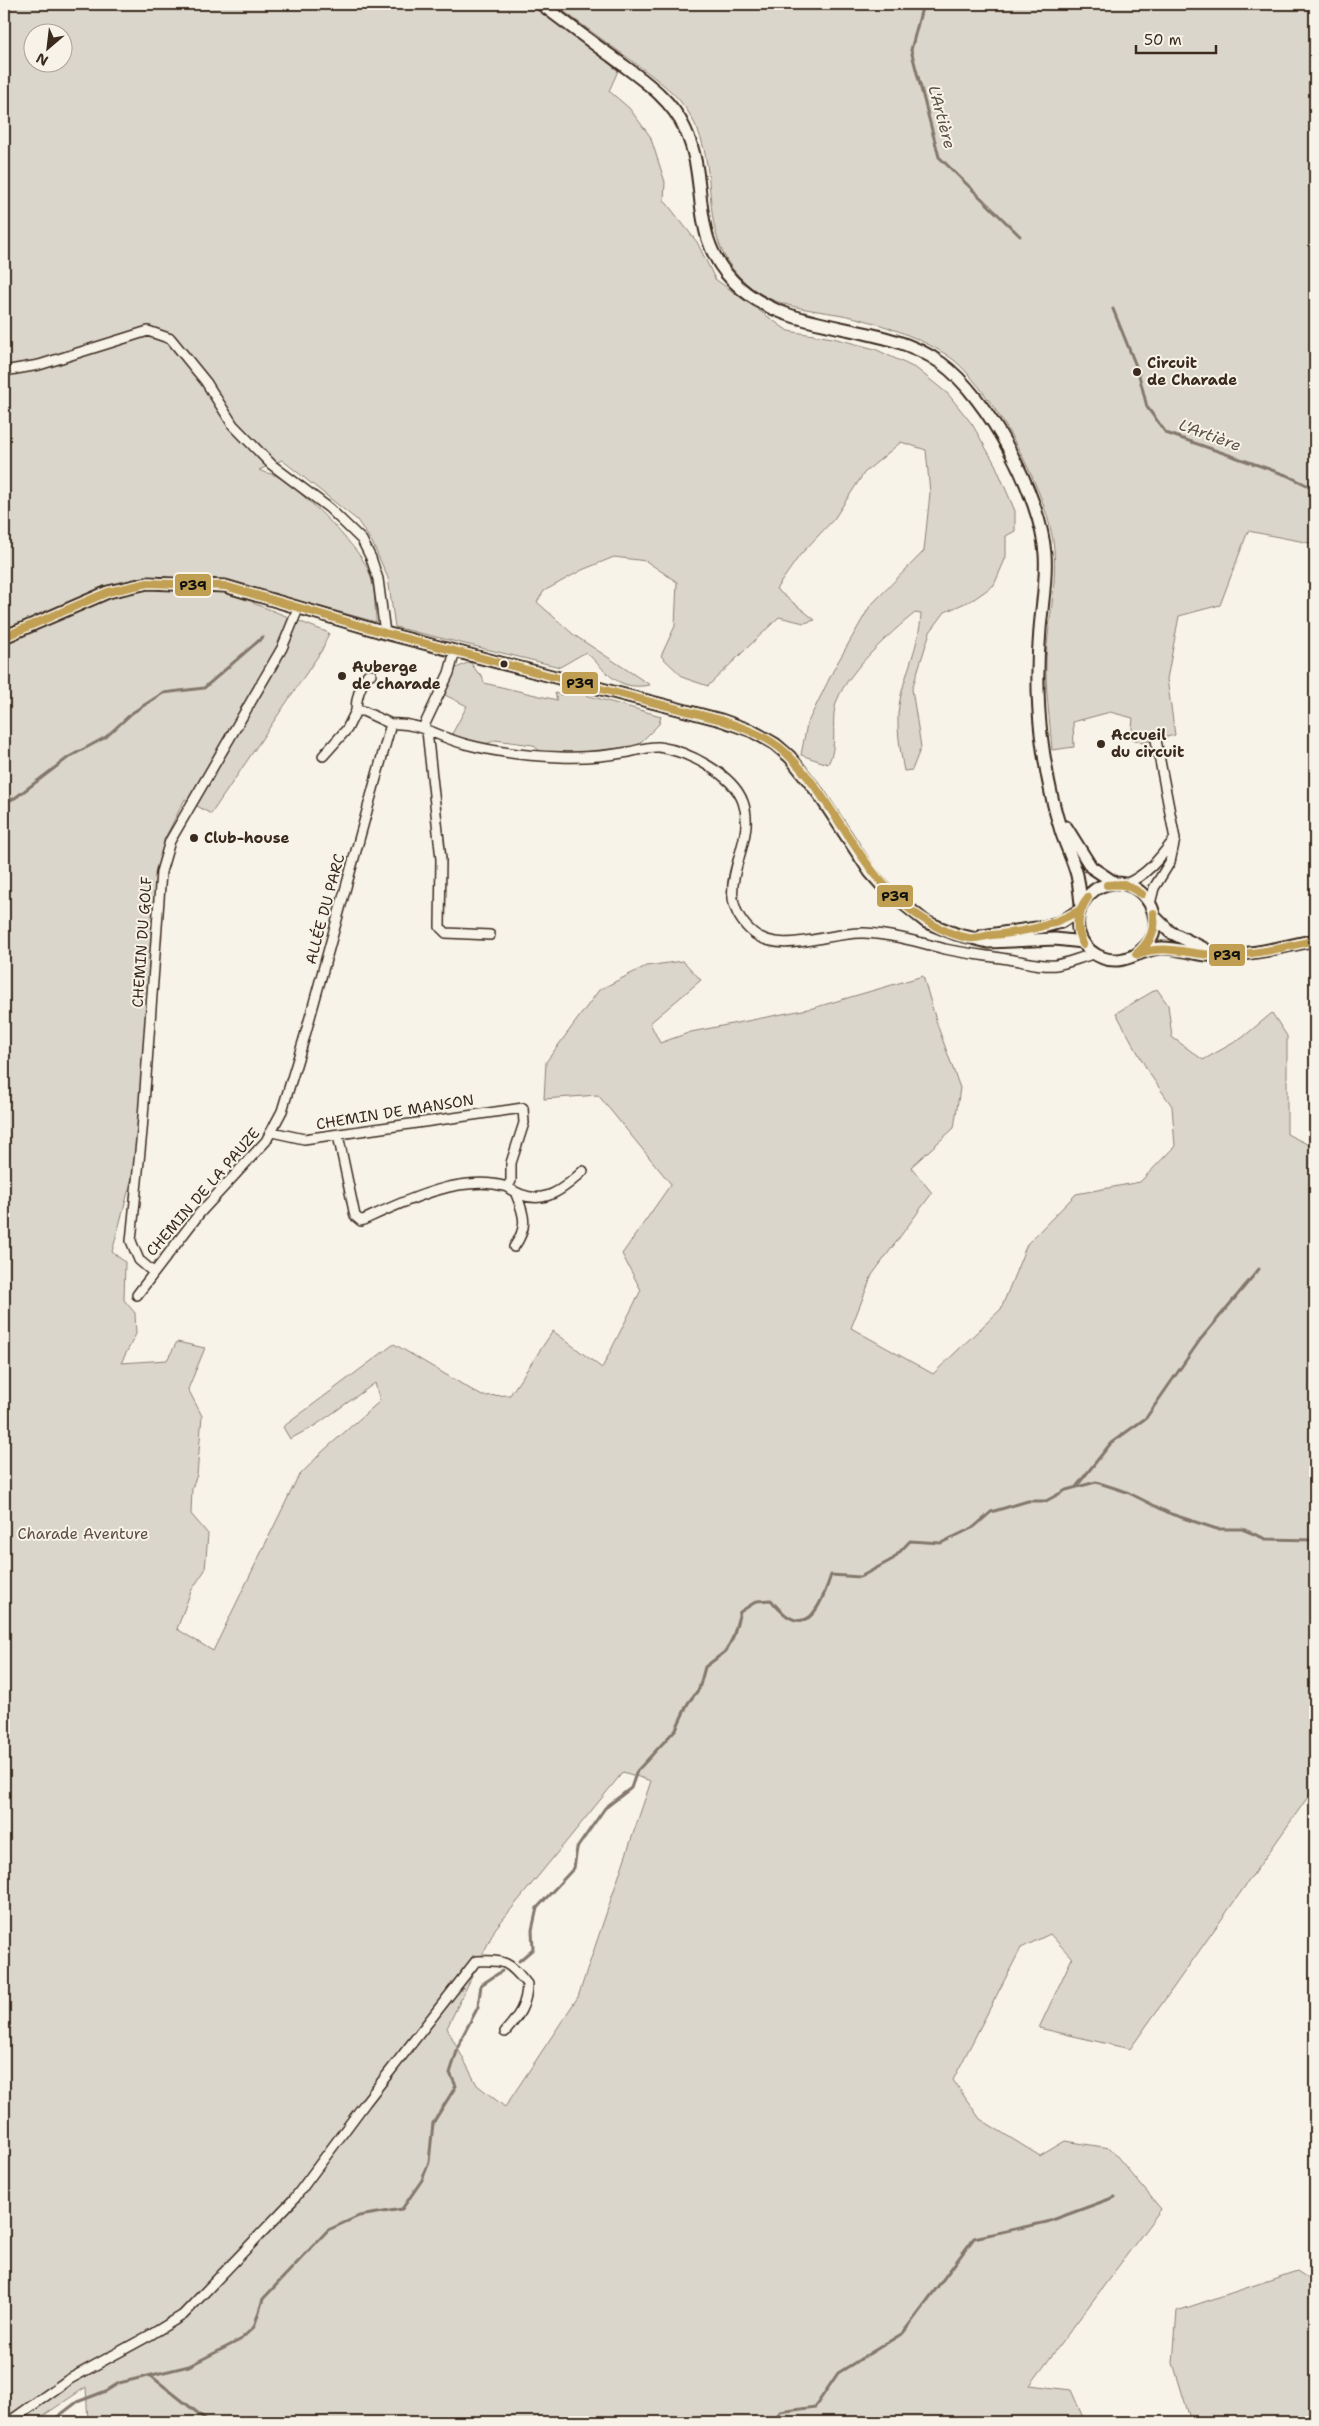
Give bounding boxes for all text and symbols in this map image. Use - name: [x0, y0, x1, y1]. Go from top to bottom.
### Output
- north arrow: [22, 22, 72, 72]
- scale bar: [1136, 22, 1216, 54]
- text: 50 m: [1144, 30, 1182, 50]
- text: N: [33, 49, 51, 70]
- water label: L'Artière: [923, 83, 961, 151]
- place label: Circuit de Charade: [1147, 353, 1237, 390]
- marker: Circuit de Charade: [1131, 366, 1143, 378]
- water label: L'Artière: [1176, 414, 1244, 456]
- line badge: P39: [174, 573, 212, 597]
- text: P39: [179, 576, 207, 594]
- place label: Auberge de charade: [352, 657, 441, 694]
- unlabelled marker: [499, 659, 509, 669]
- marker: Auberge de charade: [336, 670, 348, 682]
- line badge: P39: [561, 671, 599, 695]
- text: P39: [566, 674, 594, 692]
- place label: Accueil du circuit: [1111, 725, 1184, 762]
- marker: Accueil du circuit: [1095, 738, 1107, 750]
- place label: Club-house: [204, 828, 290, 848]
- marker: Club-house: [188, 832, 200, 844]
- street label: ALLÉE DU PARC: [300, 851, 349, 966]
- street label: CHEMIN DU GOLF: [127, 876, 157, 1008]
- line badge: P39: [876, 884, 914, 908]
- text: P39: [881, 887, 909, 905]
- line badge: P39: [1208, 943, 1246, 967]
- text: P39: [1213, 946, 1241, 964]
- street label: CHEMIN DE MANSON: [315, 1090, 475, 1134]
- street label: CHEMIN DE LA PAUZE: [142, 1124, 264, 1260]
- park label: Charade Aventure: [18, 1524, 148, 1544]

